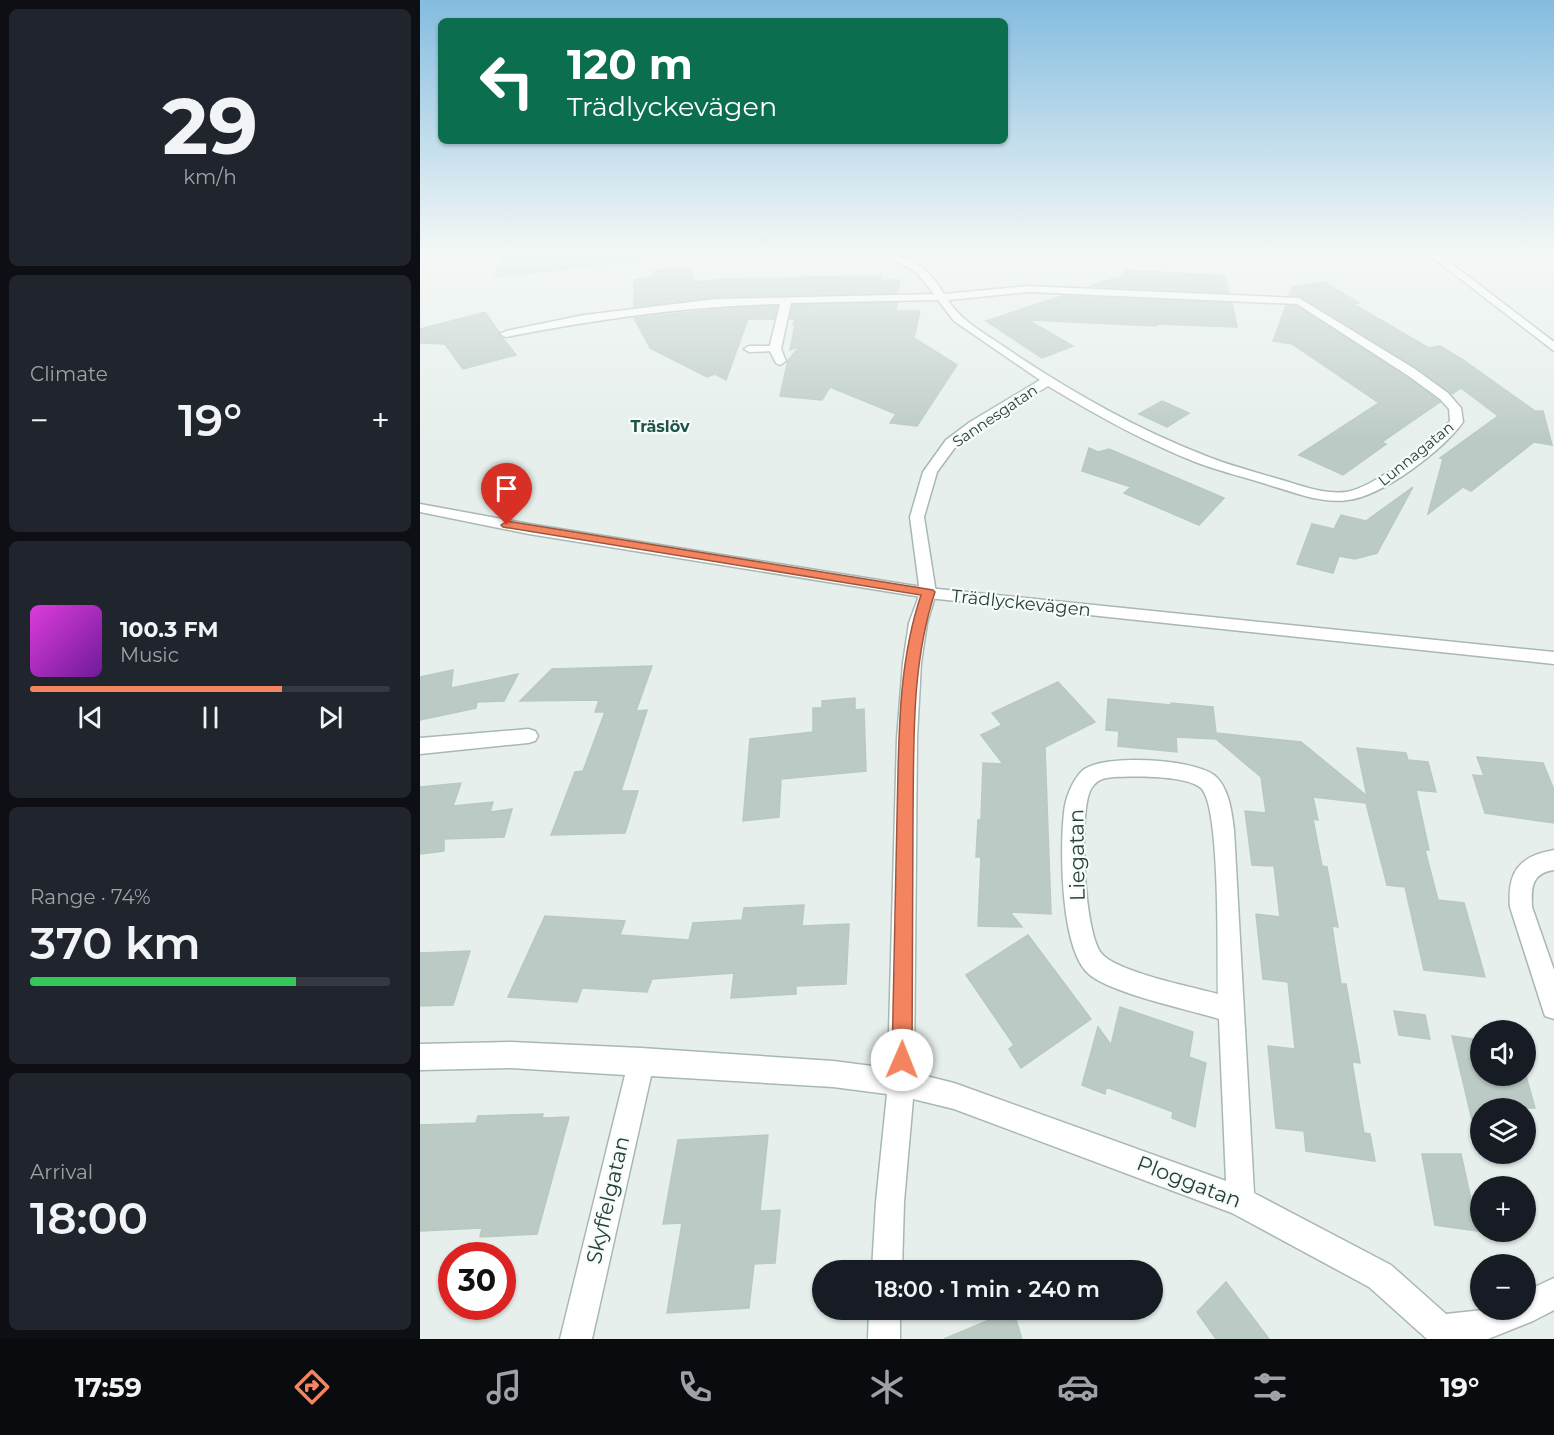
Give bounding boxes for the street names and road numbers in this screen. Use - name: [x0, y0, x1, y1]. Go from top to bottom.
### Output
- street label: Sannesgatan: [949, 380, 1041, 451]
- street label: Lunnagatan: [1374, 417, 1457, 490]
- street label: Trädlyckevägen: [950, 585, 1092, 621]
- street label: Liegatan: [1063, 809, 1090, 901]
- street label: Skyffelgatan: [581, 1134, 634, 1266]
- street label: Ploggatan: [1133, 1150, 1245, 1213]

